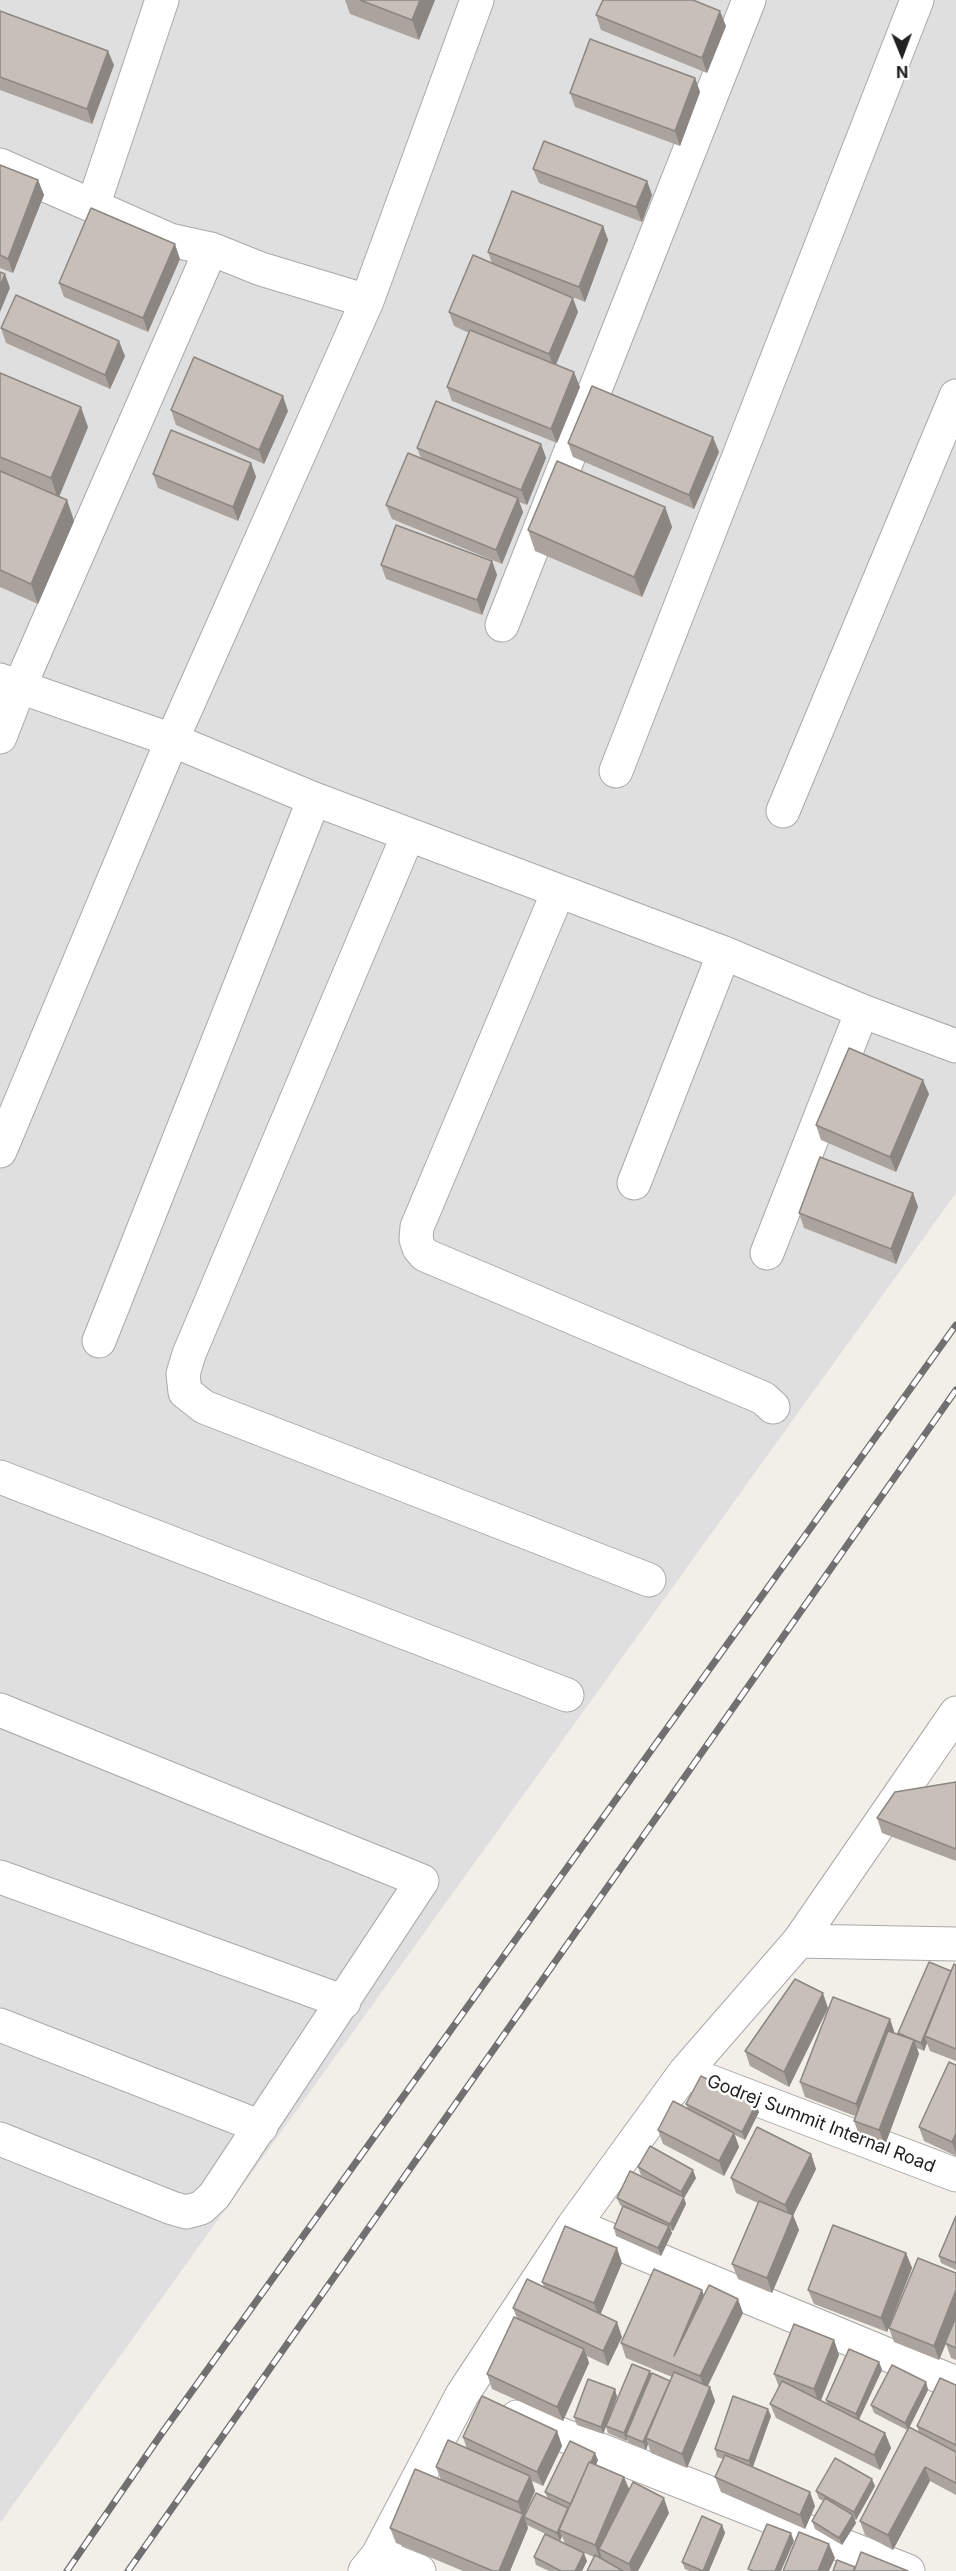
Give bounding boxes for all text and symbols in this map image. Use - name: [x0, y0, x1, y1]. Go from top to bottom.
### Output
- north arrow: [872, 24, 932, 84]
- text: N: [896, 62, 909, 82]
- street label: Godrej Summit Internal Road: [704, 2070, 938, 2178]

